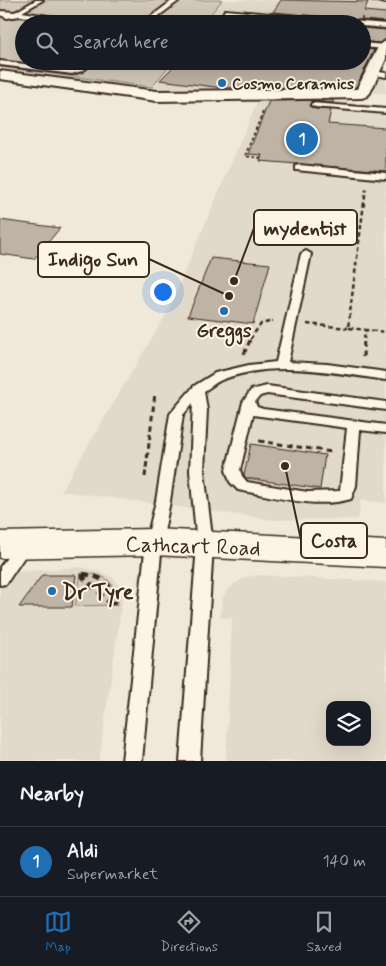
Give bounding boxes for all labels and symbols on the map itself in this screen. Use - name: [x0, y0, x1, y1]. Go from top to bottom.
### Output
- place label: Cosmo Ceramics: [232, 74, 354, 95]
- marker: Cosmo Ceramics: [216, 77, 228, 89]
- pin: 1: [286, 120, 318, 158]
- callout: mydentist: [254, 210, 357, 245]
- text: mydentist: [263, 216, 347, 243]
- callout: Indigo Sun: [38, 242, 149, 277]
- text: Indigo Sun: [48, 247, 138, 276]
- your location: [150, 279, 176, 305]
- marker: Greggs: [218, 305, 230, 317]
- place label: Greggs: [196, 319, 252, 347]
- callout: Costa: [301, 523, 367, 558]
- text: Costa: [311, 528, 357, 555]
- street label: Cathcart Road: [125, 531, 261, 563]
- place label: Dr Tyre: [62, 579, 134, 608]
- marker: Dr Tyre: [46, 585, 58, 597]

